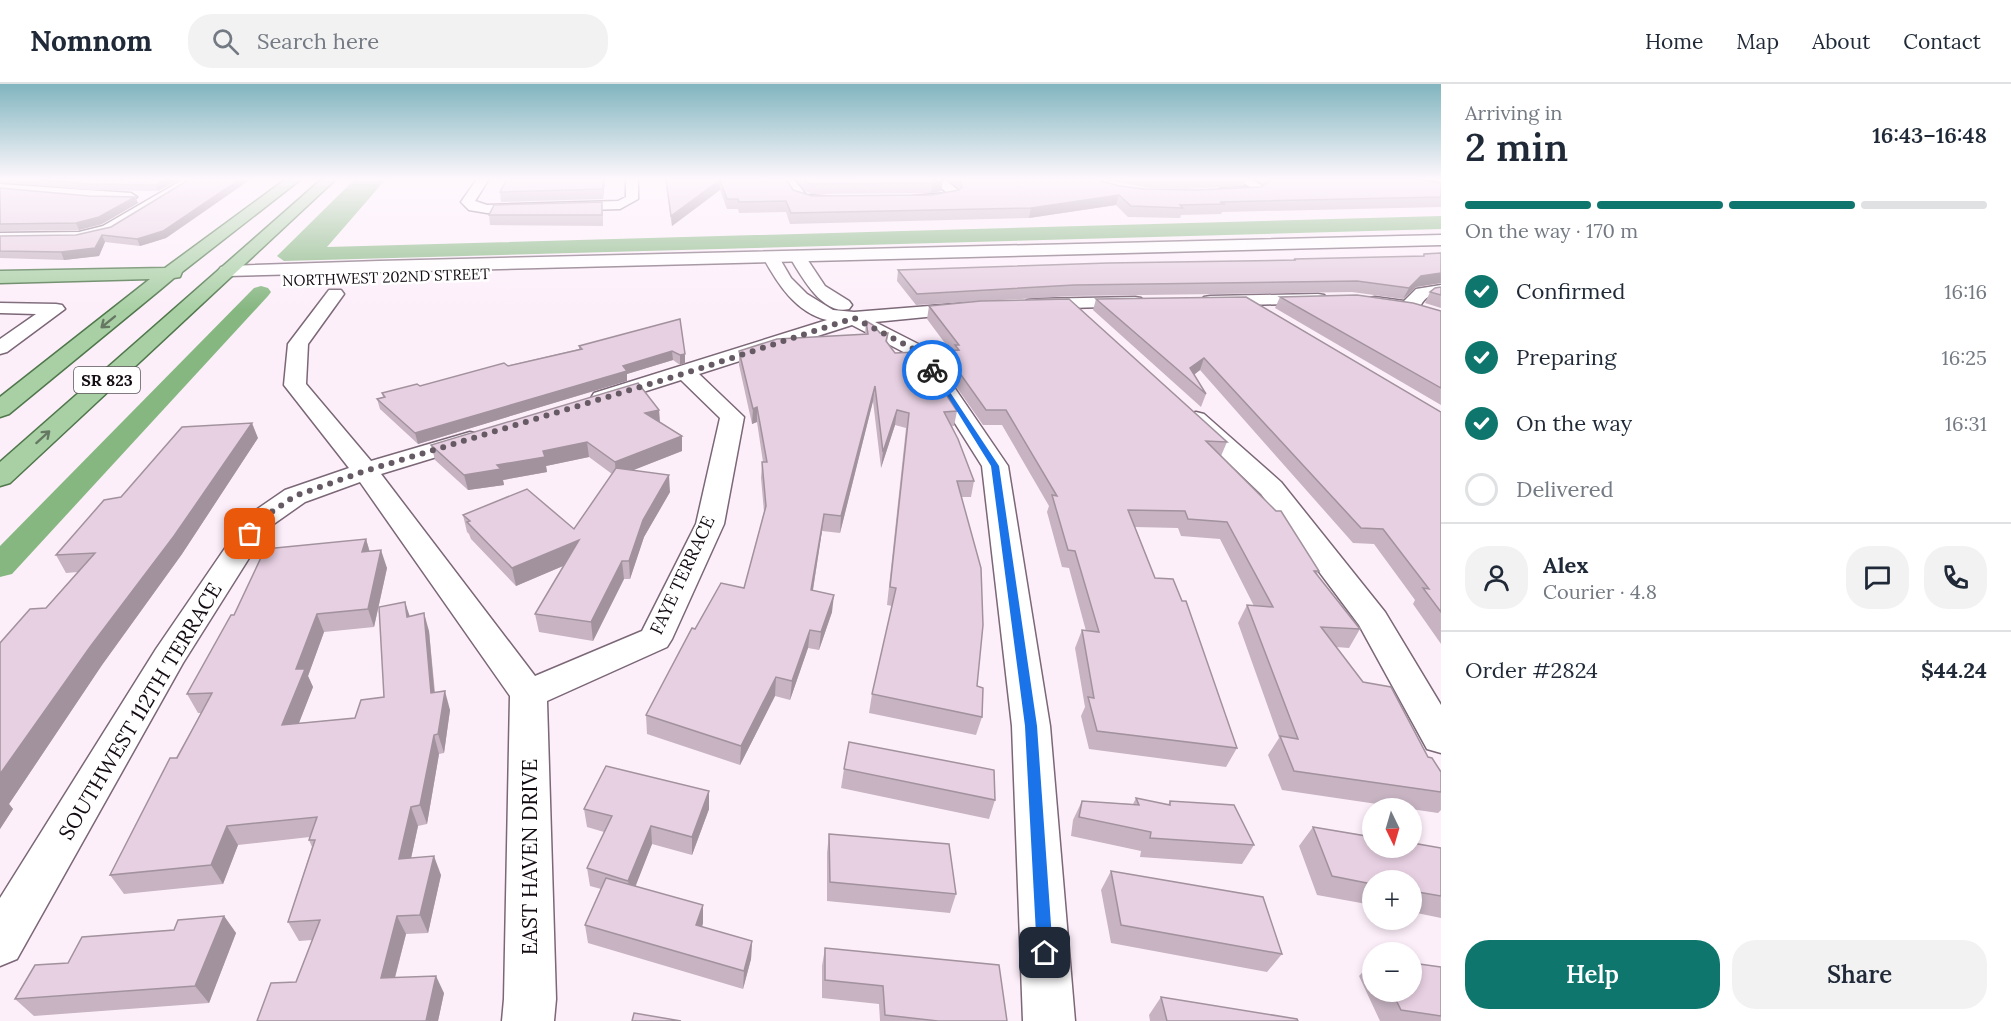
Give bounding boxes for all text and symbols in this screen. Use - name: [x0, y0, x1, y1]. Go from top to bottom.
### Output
- search box: [188, 14, 608, 68]
- text: Nomnom: [30, 23, 152, 59]
- icon: search: [209, 25, 242, 58]
- text: Search here: [257, 27, 379, 55]
- text: Home: [1645, 28, 1703, 55]
- text: Map: [1736, 28, 1779, 55]
- text: About: [1812, 28, 1870, 55]
- text: Contact: [1903, 28, 1981, 55]
- text: Arriving in: [1465, 100, 1562, 125]
- text: 16:43–16:48: [1872, 121, 1987, 149]
- text: 2 min: [1465, 122, 1568, 172]
- text: On the way · 170 m: [1465, 218, 1638, 243]
- street label: NORTHWEST 202ND STREET: [282, 264, 491, 290]
- icon: check: [1465, 275, 1498, 308]
- text: Confirmed: [1516, 277, 1625, 305]
- text: 16:16: [1944, 279, 1987, 304]
- one-way arrow: [101, 315, 116, 329]
- courier: [902, 340, 962, 400]
- icon: check: [1465, 341, 1498, 374]
- text: Preparing: [1516, 343, 1616, 371]
- text: 16:25: [1942, 345, 1987, 370]
- icon: bike: [916, 354, 949, 387]
- road number: SR 823: [74, 367, 140, 393]
- icon: check: [1465, 407, 1498, 440]
- text: On the way: [1516, 409, 1632, 437]
- text: 16:31: [1945, 411, 1987, 436]
- one-way arrow: [36, 430, 51, 444]
- text: Delivered: [1516, 475, 1614, 503]
- pin: [224, 508, 275, 559]
- street label: FAYE TERRACE: [644, 512, 720, 638]
- icon: bag: [233, 517, 266, 550]
- button: person: [1465, 546, 1528, 609]
- button: chat: [1846, 546, 1909, 609]
- button: phone: [1924, 546, 1987, 609]
- text: Alex: [1543, 551, 1588, 579]
- street label: SOUTHWEST 112TH TERRACE: [52, 577, 228, 845]
- text: Courier · 4.8: [1543, 579, 1657, 604]
- text: Order #2824: [1465, 656, 1598, 684]
- text: $44.24: [1921, 656, 1987, 684]
- street label: EAST HAVEN DRIVE: [516, 759, 543, 955]
- north arrow: [1362, 798, 1422, 858]
- map controls: [1362, 798, 1422, 1002]
- button: +: [1362, 870, 1422, 930]
- pin: [1019, 927, 1070, 978]
- icon: home: [1028, 936, 1061, 969]
- button: Help: [1465, 940, 1720, 1009]
- button: Share: [1732, 940, 1987, 1009]
- button: −: [1362, 942, 1422, 1002]

